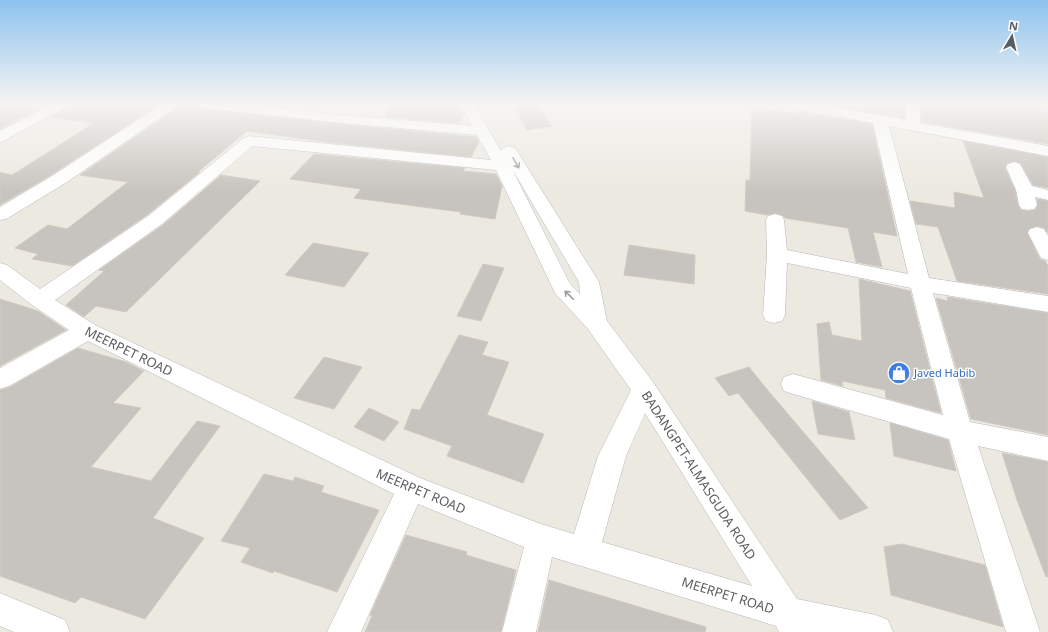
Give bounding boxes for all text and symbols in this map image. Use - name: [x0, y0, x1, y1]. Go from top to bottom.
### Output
- north arrow: [992, 16, 1032, 56]
- text: N: [1008, 18, 1019, 34]
- one-way arrow: [513, 157, 521, 169]
- one-way arrow: [564, 290, 574, 300]
- street label: MEERPET ROAD: [82, 322, 176, 380]
- shop icon: Javed Habib: [886, 360, 912, 386]
- place label: Javed Habib: [913, 365, 976, 380]
- street label: BADANGPET-ALMASGUDA ROAD: [638, 387, 760, 563]
- street label: MEERPET ROAD: [373, 464, 469, 518]
- street label: MEERPET ROAD: [680, 572, 776, 618]

